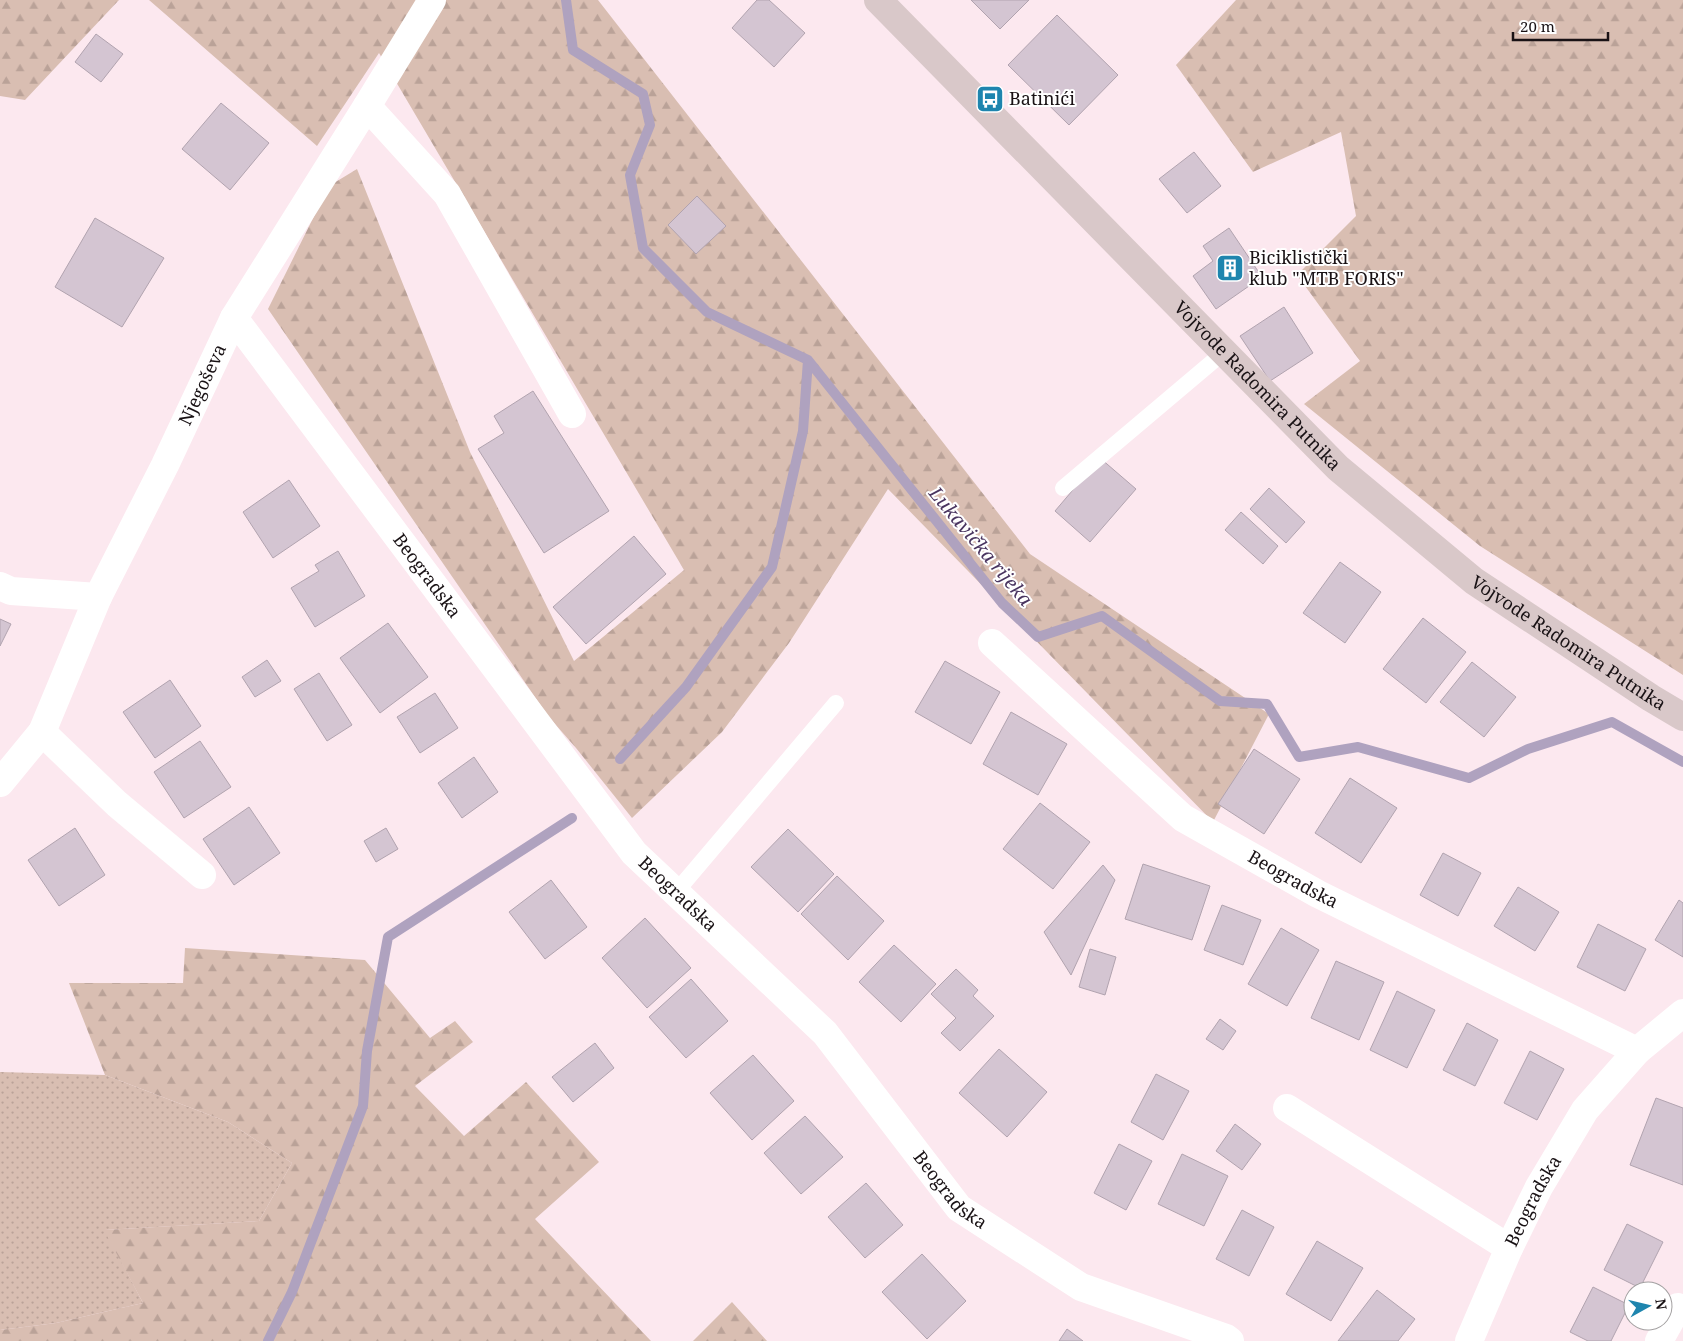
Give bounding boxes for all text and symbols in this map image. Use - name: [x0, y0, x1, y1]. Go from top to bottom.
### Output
- scale bar: [1513, 10, 1608, 42]
- text: 20 m: [1520, 16, 1555, 36]
- bus stop icon: Batinići: [975, 84, 1005, 114]
- place label: Batinići: [1009, 86, 1075, 110]
- place label: Biciklistički klub "MTB FORIS": [1249, 245, 1404, 290]
- building icon: Biciklistički klub "MTB FORIS": [1215, 253, 1245, 283]
- street label: Vojvode Radomira Putnika: [1169, 295, 1347, 475]
- street label: Njegoševa: [172, 340, 231, 429]
- water label: Lukavička rijeka: [923, 480, 1039, 611]
- street label: Beogradska: [388, 528, 467, 622]
- street label: Vojvode Radomira Putnika: [1467, 569, 1671, 715]
- street label: Beogradska: [1244, 844, 1342, 913]
- street label: Beogradska: [634, 851, 723, 936]
- street label: Beogradska: [909, 1146, 992, 1234]
- street label: Beogradska: [1499, 1151, 1566, 1250]
- north arrow: [1623, 1281, 1673, 1331]
- text: N: [1651, 1297, 1672, 1311]

